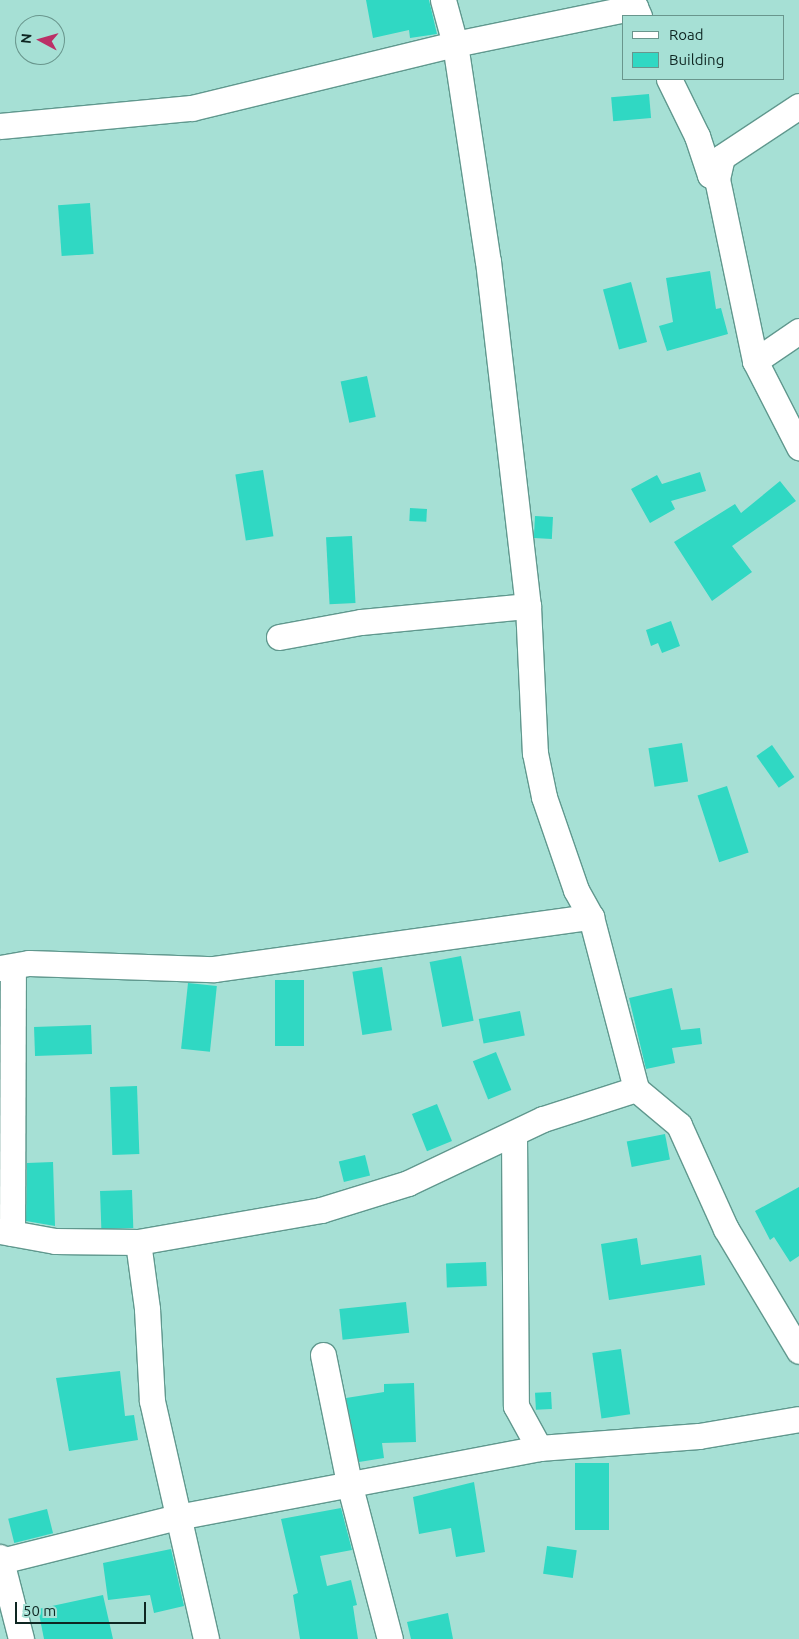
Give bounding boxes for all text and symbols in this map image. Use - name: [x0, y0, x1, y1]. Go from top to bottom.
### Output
- north arrow: [15, 15, 65, 65]
- legend: [622, 15, 784, 80]
- text: Road: [669, 26, 704, 43]
- text: N: [18, 33, 35, 45]
- text: Building: [669, 51, 724, 68]
- scale bar: [18, 1592, 149, 1624]
- text: 50 m: [23, 1602, 56, 1619]

